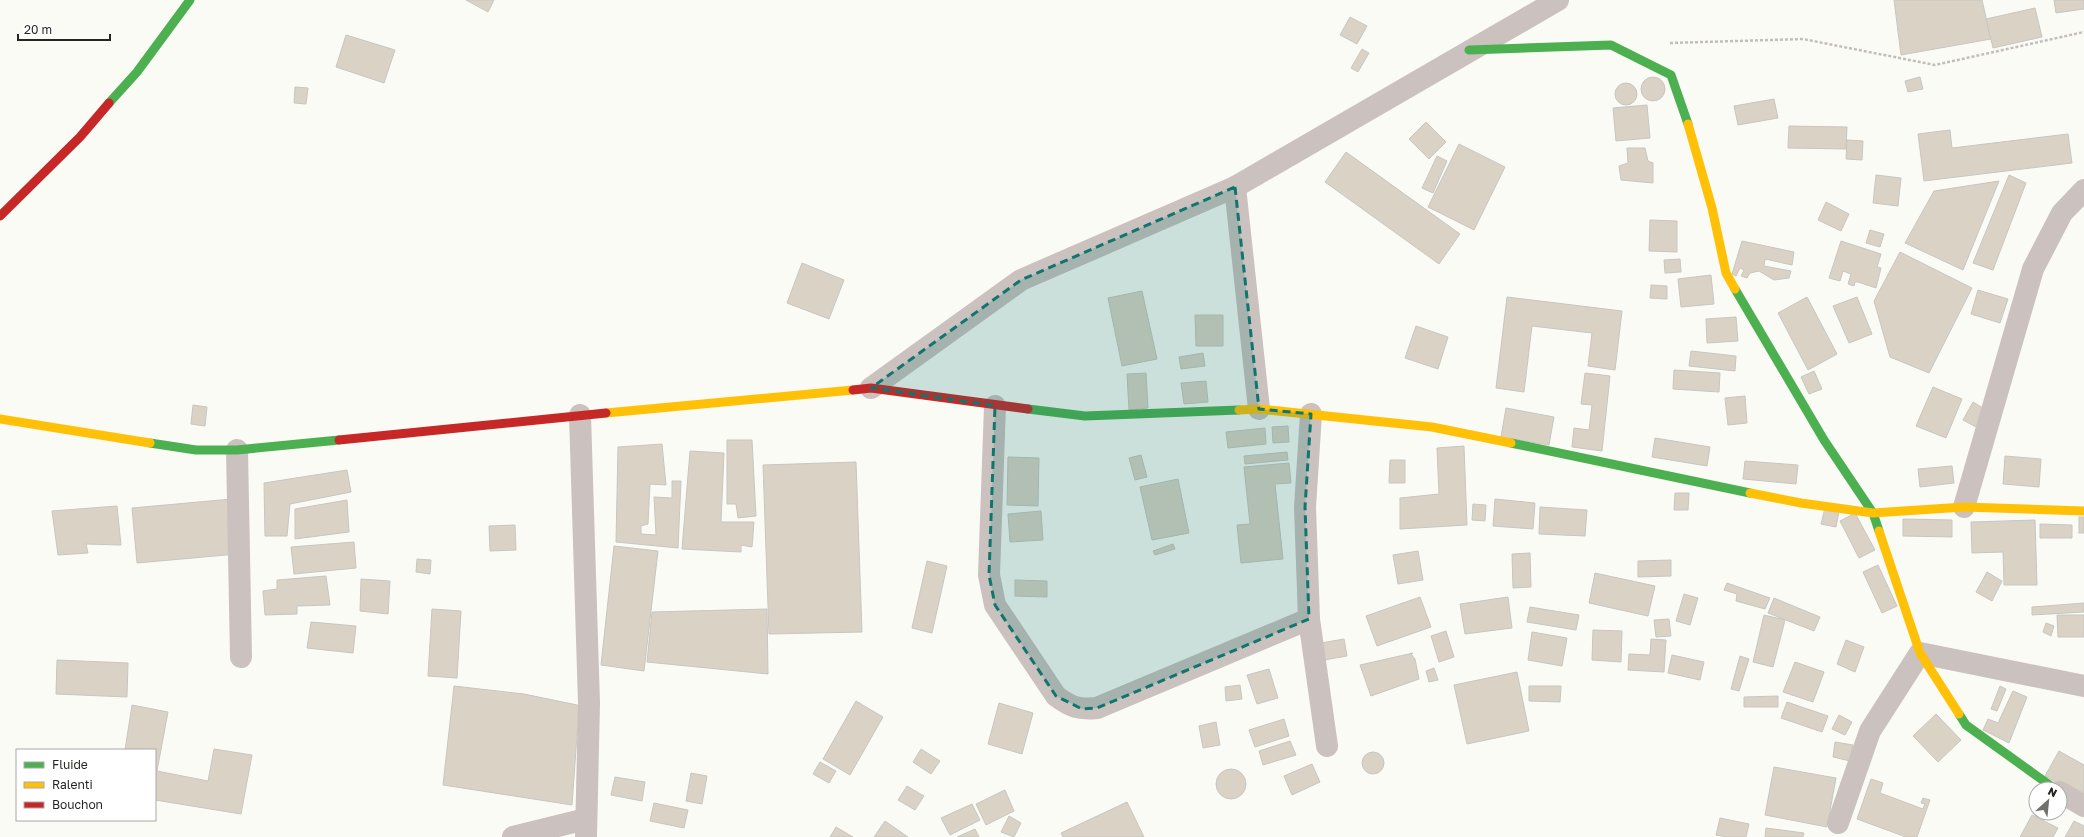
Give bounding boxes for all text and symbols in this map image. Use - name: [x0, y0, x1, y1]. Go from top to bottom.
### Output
- scale bar: [18, 16, 110, 42]
- text: 20 m: [24, 22, 52, 37]
- legend: [16, 749, 156, 821]
- text: Fluide: [52, 757, 88, 772]
- text: Ralenti: [52, 777, 93, 792]
- north arrow: [2028, 781, 2068, 821]
- text: N: [2046, 784, 2059, 799]
- text: Bouchon: [52, 797, 103, 812]

